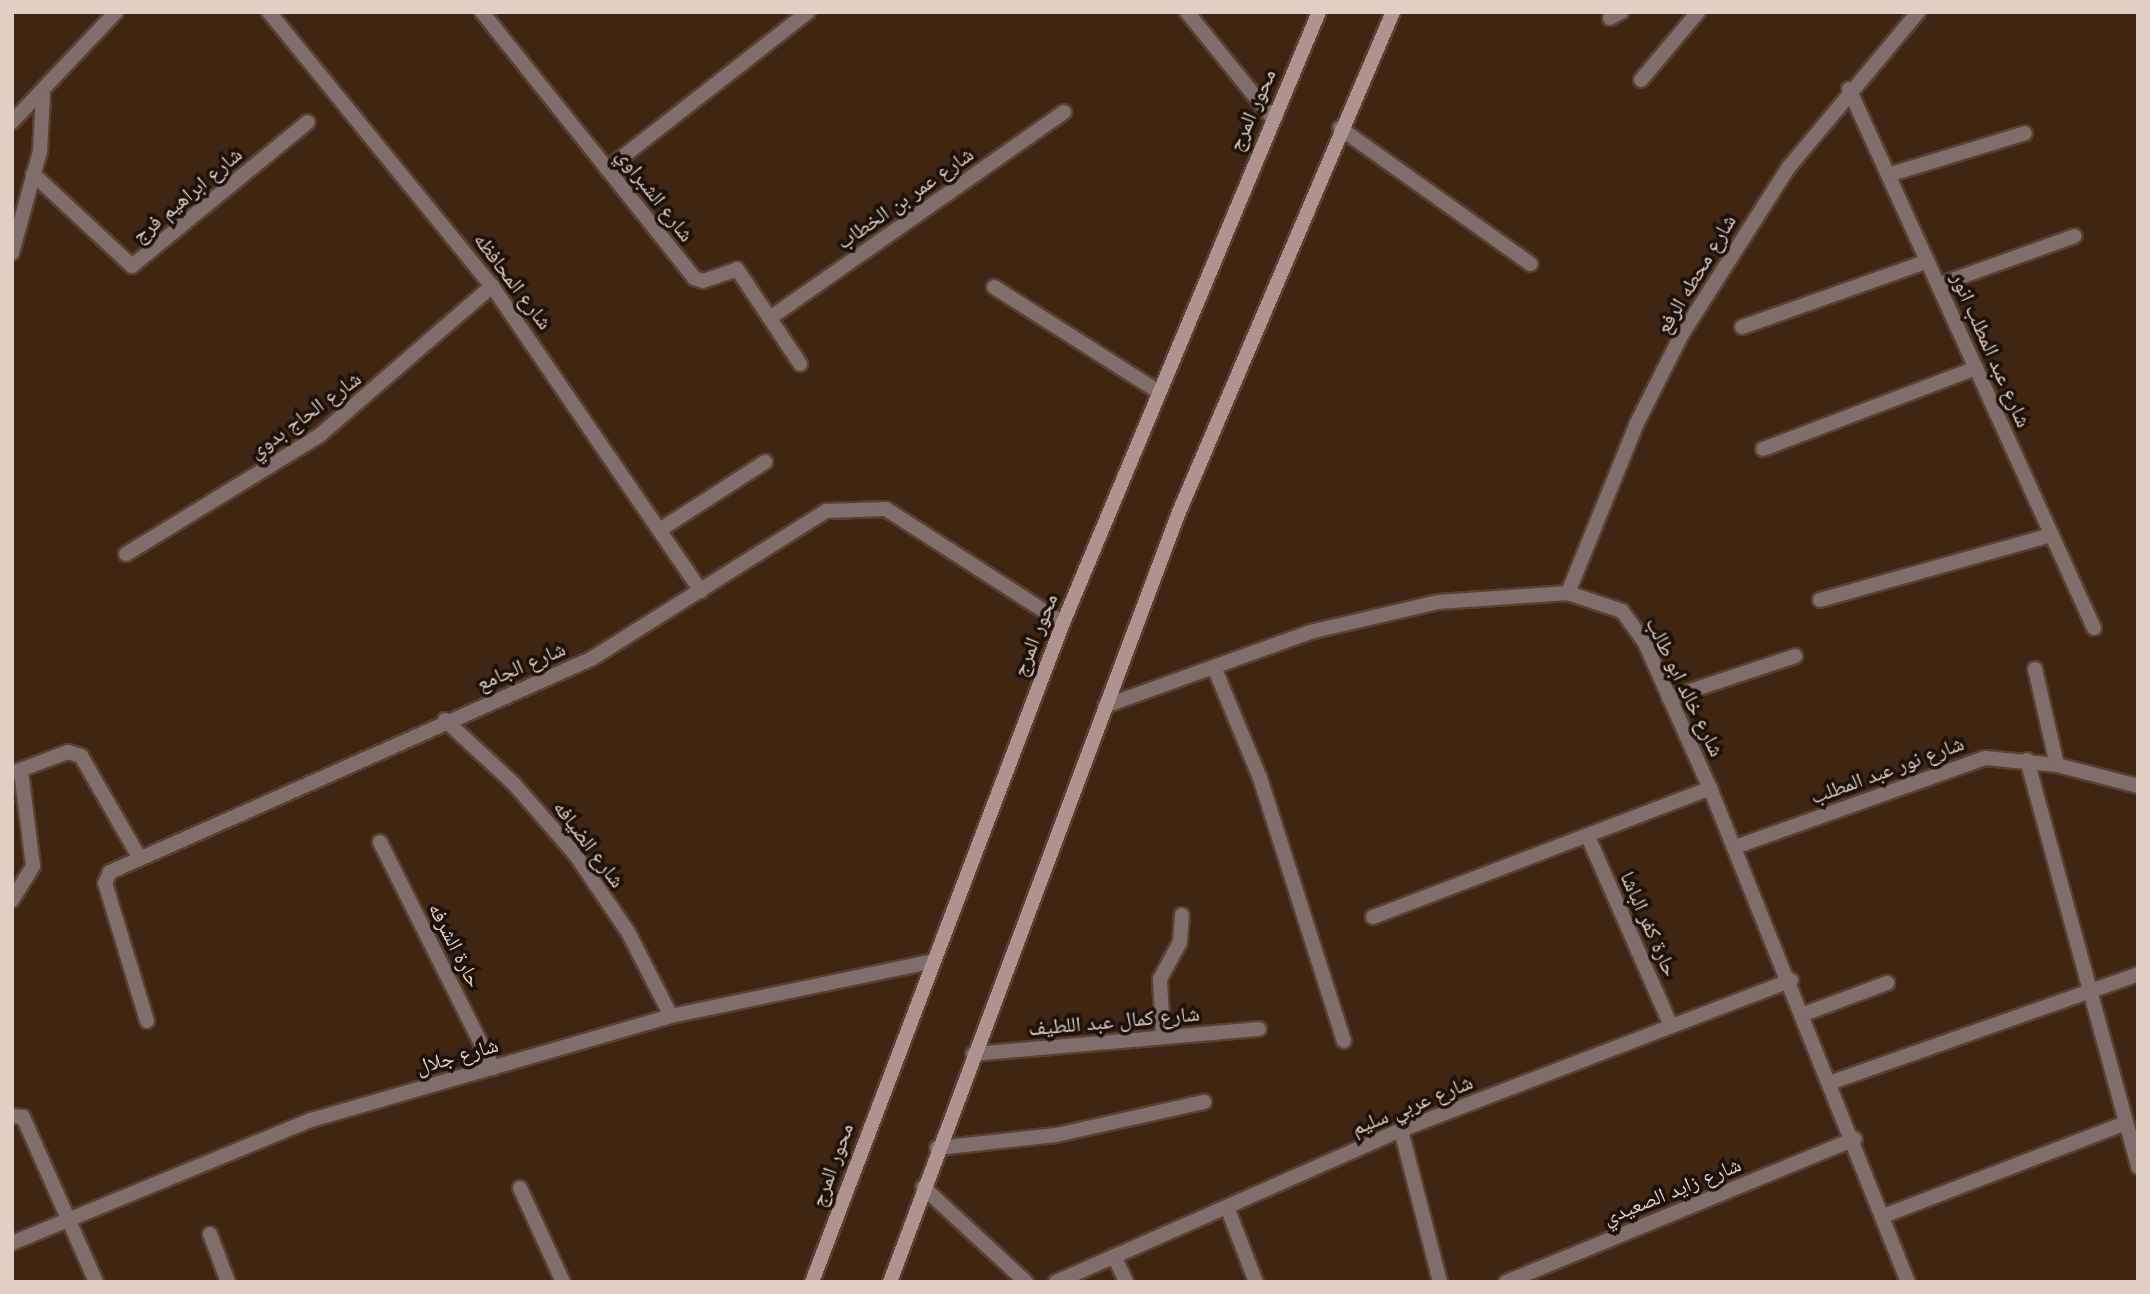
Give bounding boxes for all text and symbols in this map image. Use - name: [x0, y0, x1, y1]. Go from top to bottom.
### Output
- street label: محور المرج: [1223, 65, 1281, 155]
- street label: شارع عمر بن الخطاب: [832, 141, 978, 255]
- street label: شارع ابراهيم فرج: [127, 142, 247, 248]
- street label: شارع الشبراوي: [611, 143, 699, 247]
- street label: شارع محطه الرفع: [1651, 210, 1741, 338]
- street label: شارع المحافظه: [468, 228, 558, 334]
- street label: شارع عبد المطلب انور: [1946, 269, 2036, 431]
- street label: شارع الحاج بدوي: [244, 366, 366, 464]
- street label: محور المرج: [1007, 590, 1063, 680]
- street label: شارع خالد ابو طالب: [1640, 613, 1730, 761]
- street label: شارع الجامع: [473, 636, 569, 696]
- street label: شارع نور عبد المطلب: [1807, 731, 1967, 809]
- street label: شارع الضيافه: [548, 795, 630, 893]
- street label: حارة كفر الباشا: [1615, 868, 1683, 980]
- street label: حارة الشرفه: [423, 899, 487, 991]
- street label: شارع كمال عبد اللطيف: [1027, 1001, 1201, 1041]
- street label: شارع جلال: [413, 1032, 501, 1080]
- street label: شارع عربي سليم: [1348, 1069, 1476, 1141]
- street label: محور المرج: [805, 1120, 859, 1210]
- street label: شارع زايد الصعيدي: [1599, 1152, 1745, 1230]

